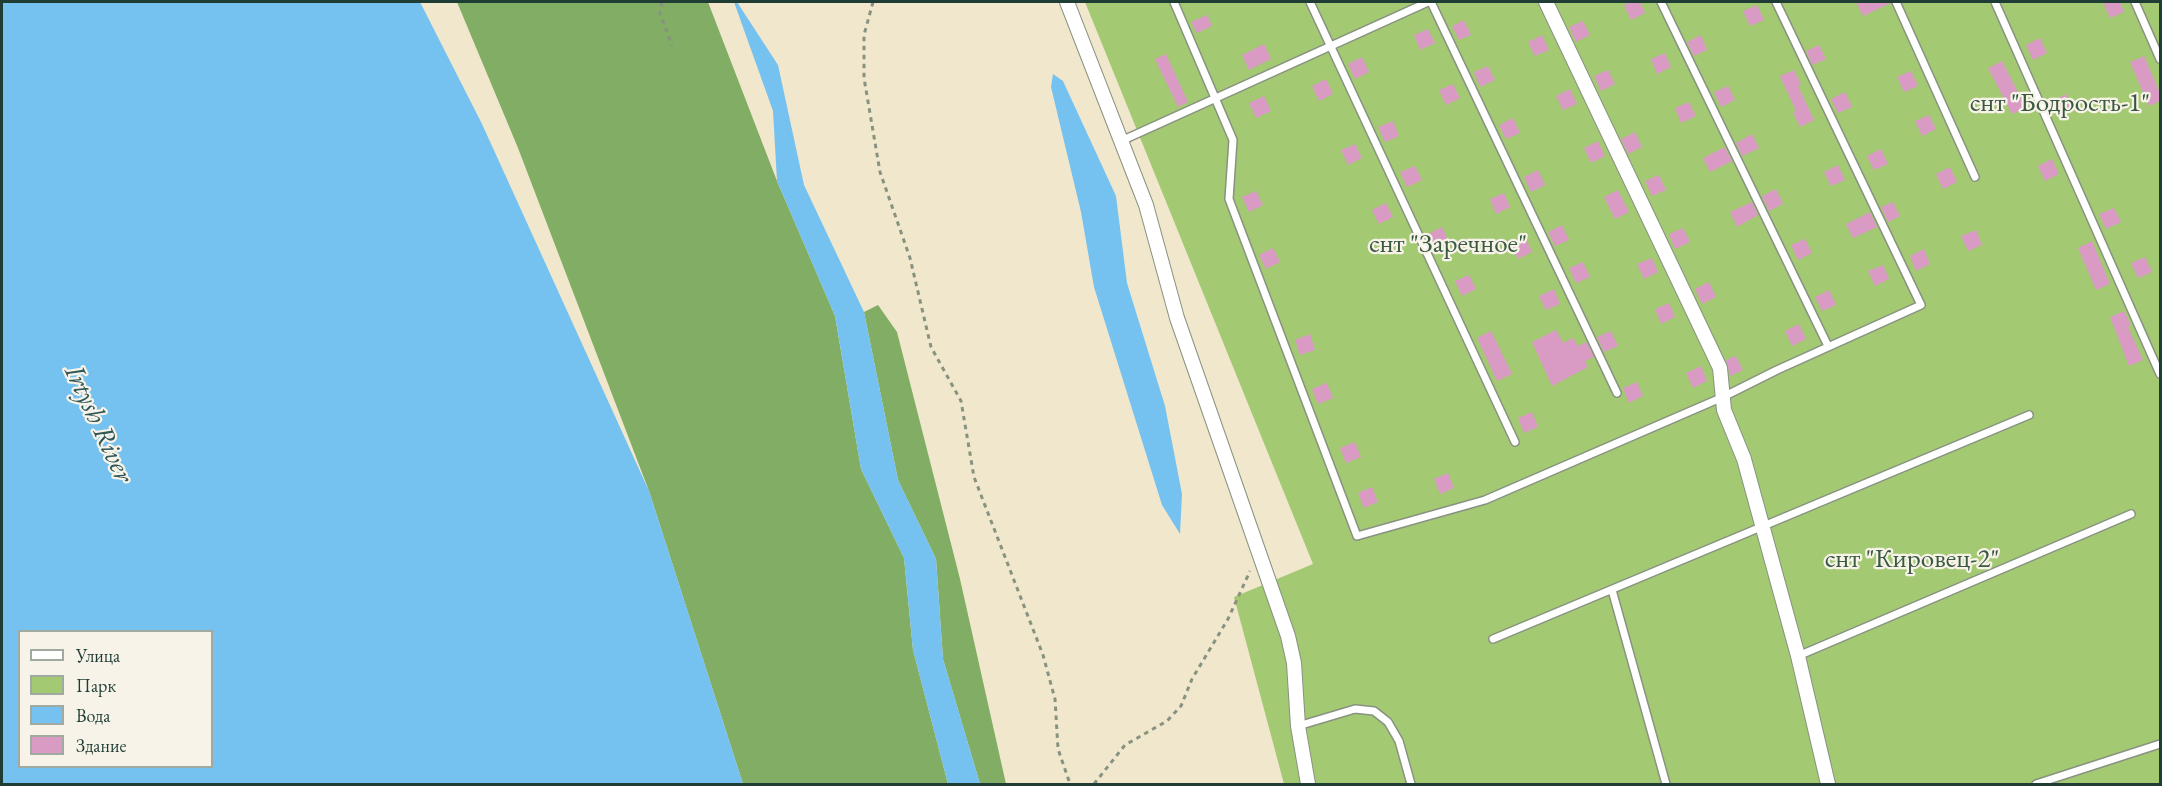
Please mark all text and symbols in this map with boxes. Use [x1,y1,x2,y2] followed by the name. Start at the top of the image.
[1970,88,2150,120] park label: снт "Бодрость-1"
[1369,229,1527,261] park label: снт "Заречное"
[56,360,140,488] water label: Irtysh River
[1825,544,1999,576] park label: снт "Кировец-2"
[18,630,213,768] legend
[76,644,120,667] text: Улица
[76,674,116,697] text: Парк
[76,704,110,727] text: Вода
[76,734,126,757] text: Здание

